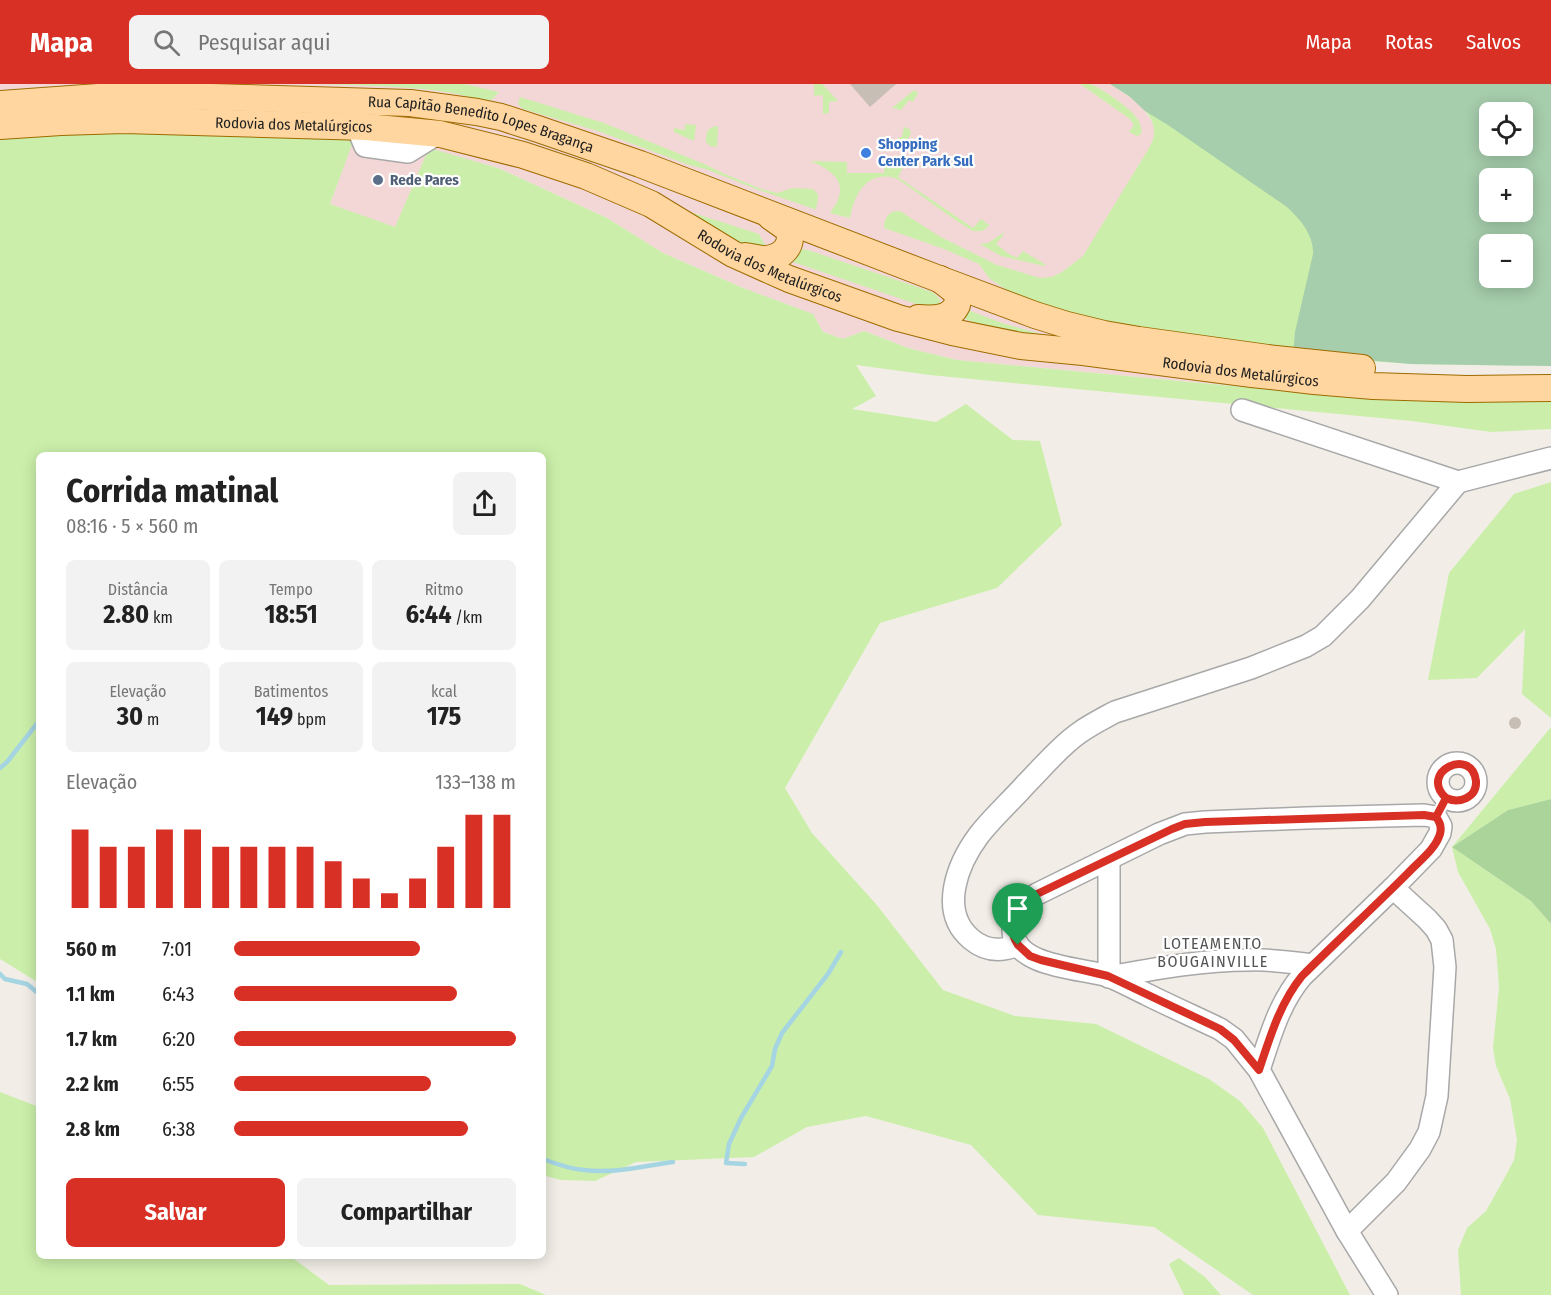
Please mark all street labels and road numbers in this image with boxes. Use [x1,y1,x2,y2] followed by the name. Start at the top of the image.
[368,93,596,156] street label: Rua Capitão Benedito Lopes Bragança
[215,114,373,137] street label: Rodovia dos Metalúrgicos
[694,225,845,306] street label: Rodovia dos Metalúrgicos
[1162,353,1320,390] street label: Rodovia dos Metalúrgicos

